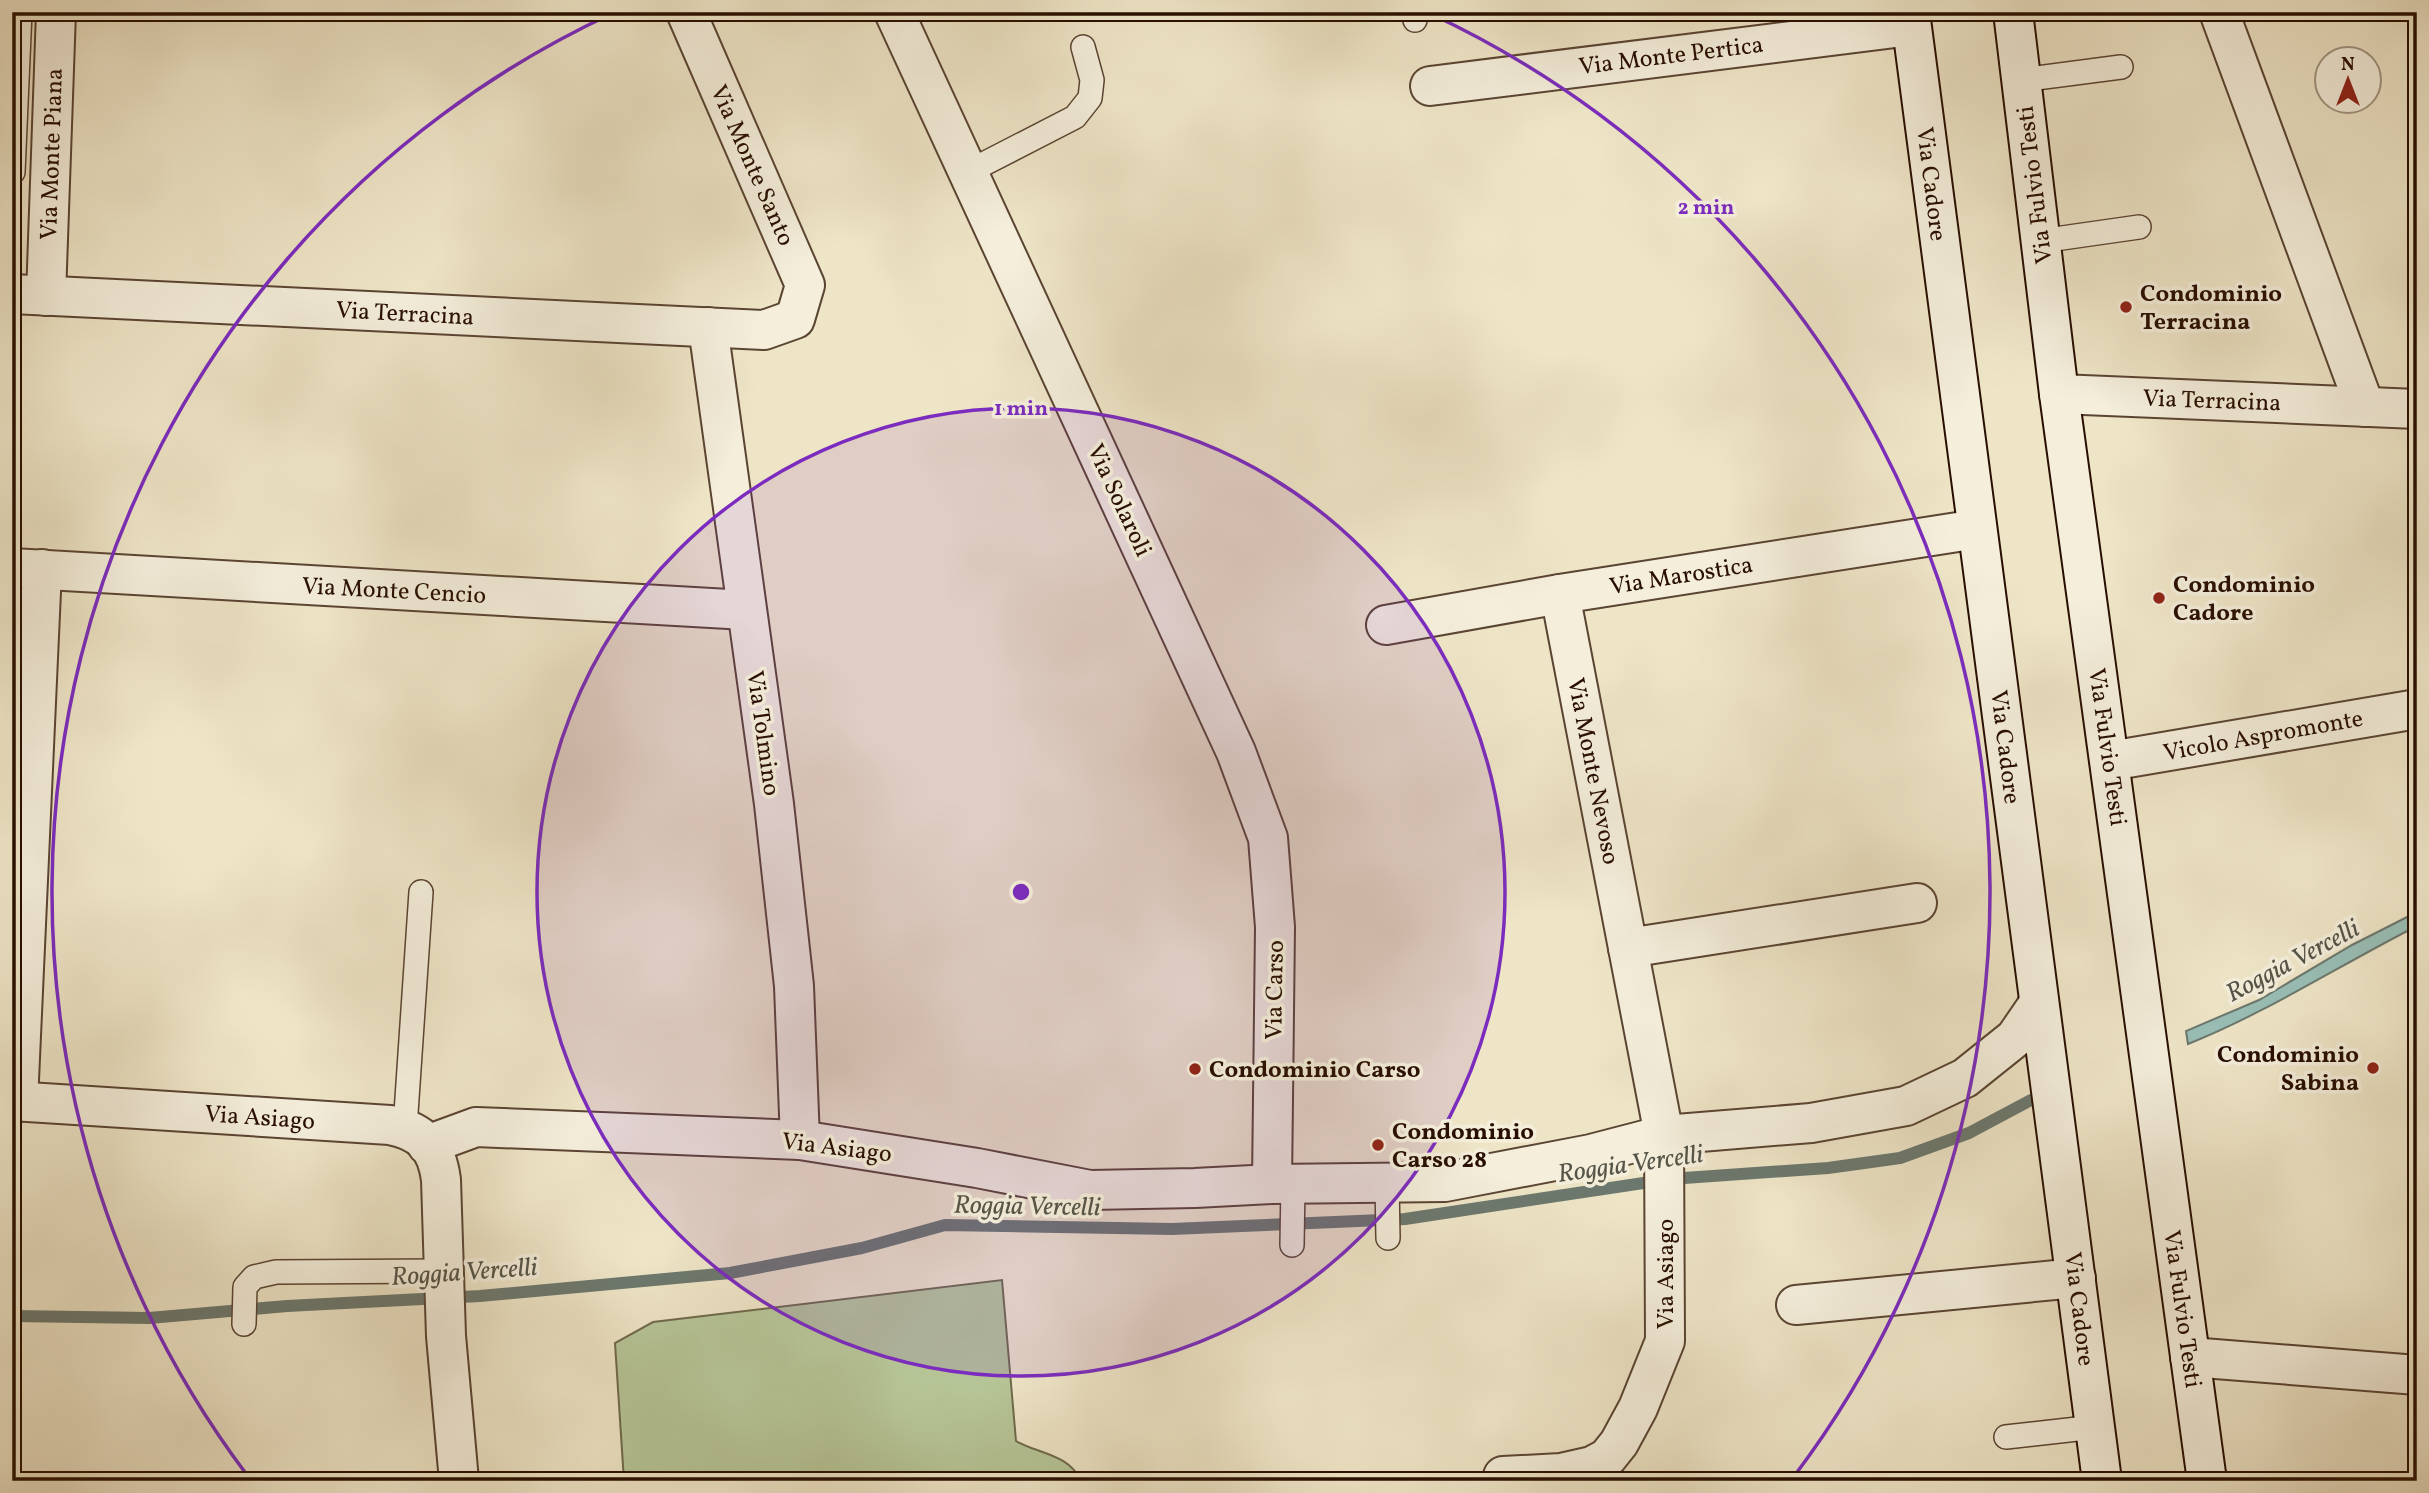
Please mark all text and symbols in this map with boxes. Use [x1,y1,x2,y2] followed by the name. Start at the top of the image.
[1577,29,1766,85] street label: Via Monte Pertica
[2314,46,2384,116] north arrow
[2341,52,2355,78] text: N
[33,68,73,241] street label: Via Monte Piana
[700,80,802,252] street label: Via Monte Santo
[2009,104,2063,266] street label: Via Fulvio Testi
[1906,125,1954,243] street label: Via Cadore
[1678,194,1734,223] text: 2 min
[2140,278,2282,340] place label: Condominio Terracina
[335,294,475,336] street label: Via Terracina
[2118,299,2134,315] marker: Condominio Terracina
[2142,383,2282,421] street label: Via Terracina
[994,395,1048,424] text: 1 min
[1077,439,1159,563] street label: Via Solaroli
[1607,549,1756,605] street label: Via Marostica
[2173,569,2315,631] place label: Condominio Cadore
[301,570,487,614] street label: Via Monte Cencio
[2151,590,2167,606] marker: Condominio Cadore
[2078,666,2134,828] street label: Via Fulvio Testi
[736,668,788,798] street label: Via Tolmino
[1557,675,1627,868] street label: Via Monte Nevoso
[1980,688,2028,806] street label: Via Cadore
[2161,703,2366,771] street label: Vicolo Aspromonte
[1009,880,1033,904] centre of rings
[2220,911,2367,1012] water label: Roggia Vercelli
[1258,940,1294,1040] street label: Via Carso
[2217,1039,2359,1101] place label: Condominio Sabina
[1209,1054,1421,1088] place label: Condominio Carso
[2365,1060,2381,1076] marker: Condominio Sabina
[1187,1061,1203,1077] marker: Condominio Carso
[203,1098,316,1140] street label: Via Asiago
[1392,1116,1534,1178] place label: Condominio Carso 28
[780,1125,894,1173] street label: Via Asiago
[1370,1137,1386,1153] marker: Condominio Carso 28
[1555,1137,1706,1193] water label: Roggia Vercelli
[953,1188,1101,1226] water label: Roggia Vercelli
[1650,1219,1684,1329] street label: Via Asiago
[2153,1228,2209,1390] street label: Via Fulvio Testi
[390,1250,539,1296] water label: Roggia Vercelli
[2054,1250,2102,1368] street label: Via Cadore

